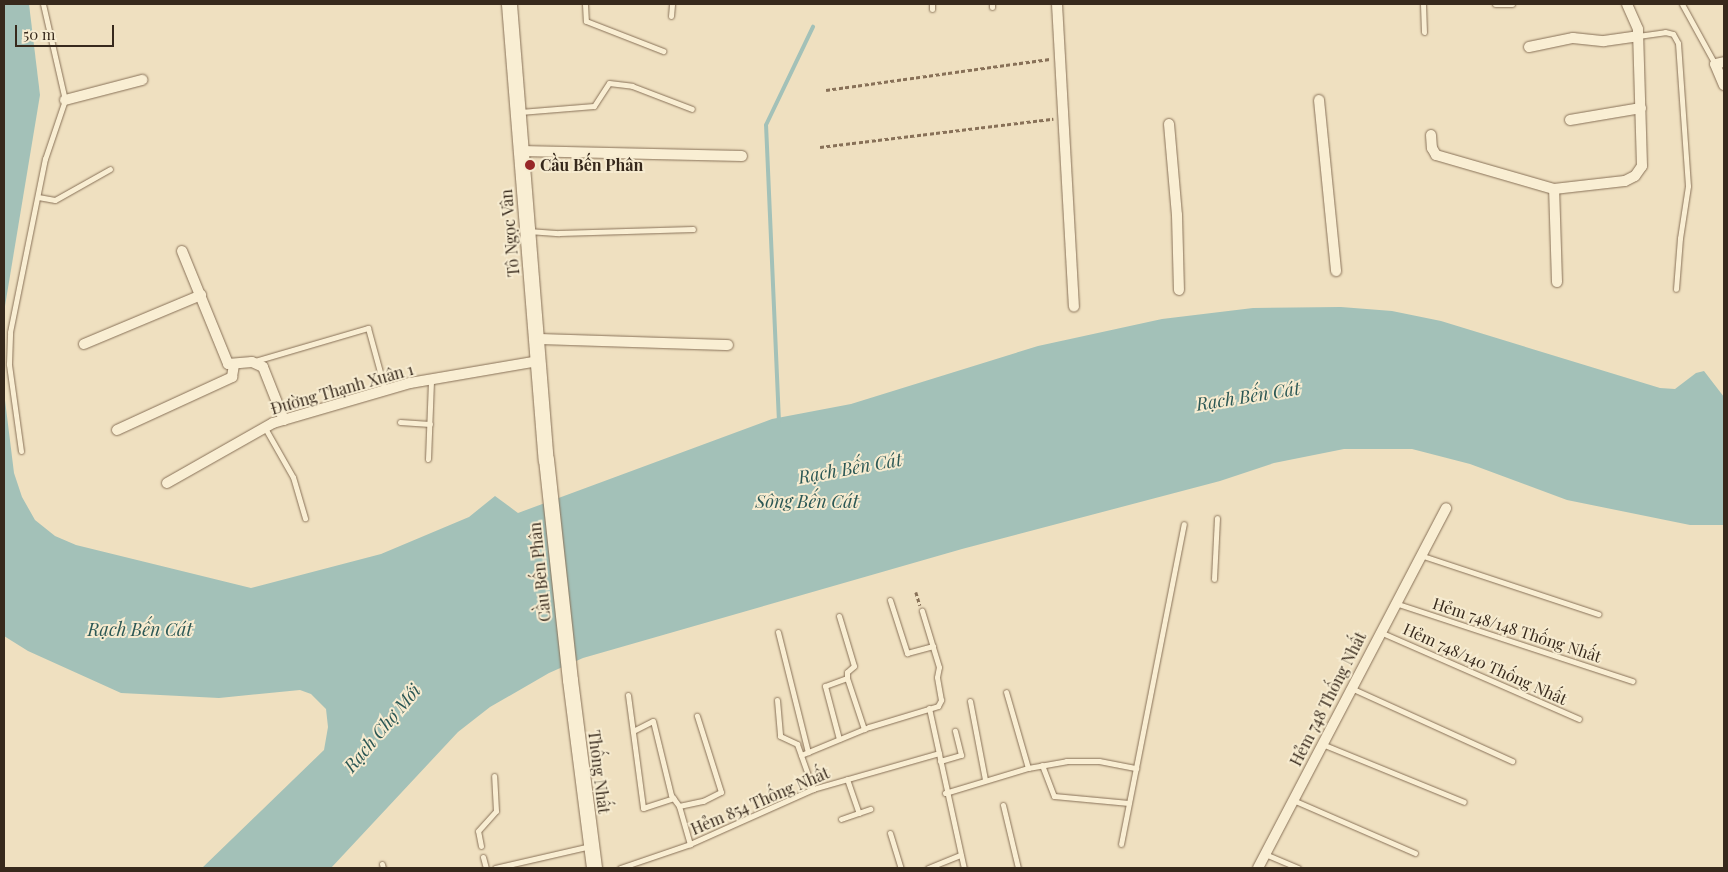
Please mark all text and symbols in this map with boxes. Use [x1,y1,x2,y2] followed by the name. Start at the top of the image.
[18,15,116,47] scale bar
[23,24,55,44] text: 50 m
[540,155,643,175] place label: Cầu Bến Phân
[524,159,536,171] marker: Cầu Bến Phân
[497,188,523,278] street label: Tô Ngọc Vân
[268,359,416,419] street label: Đường Thạnh Xuân 1
[1194,377,1302,415] water label: Rạch Bến Cát
[796,448,904,488] water label: Rạch Bến Cát
[755,490,859,512] water label: Sông Bến Cát
[525,521,555,623] street label: Cầu Bến Phân
[1430,594,1604,666] street label: Hẻm 748/148 Thống Nhất
[88,618,192,640] water label: Rạch Bến Cát
[1400,619,1570,709] street label: Hẻm 748/140 Thống Nhất
[1286,629,1370,769] street label: Hẻm 748 Thống Nhất
[339,680,425,776] water label: Rạch Chợ Mới
[584,729,614,815] street label: Thống Nhất
[688,763,832,839] street label: Hẻm 854 Thống Nhất

